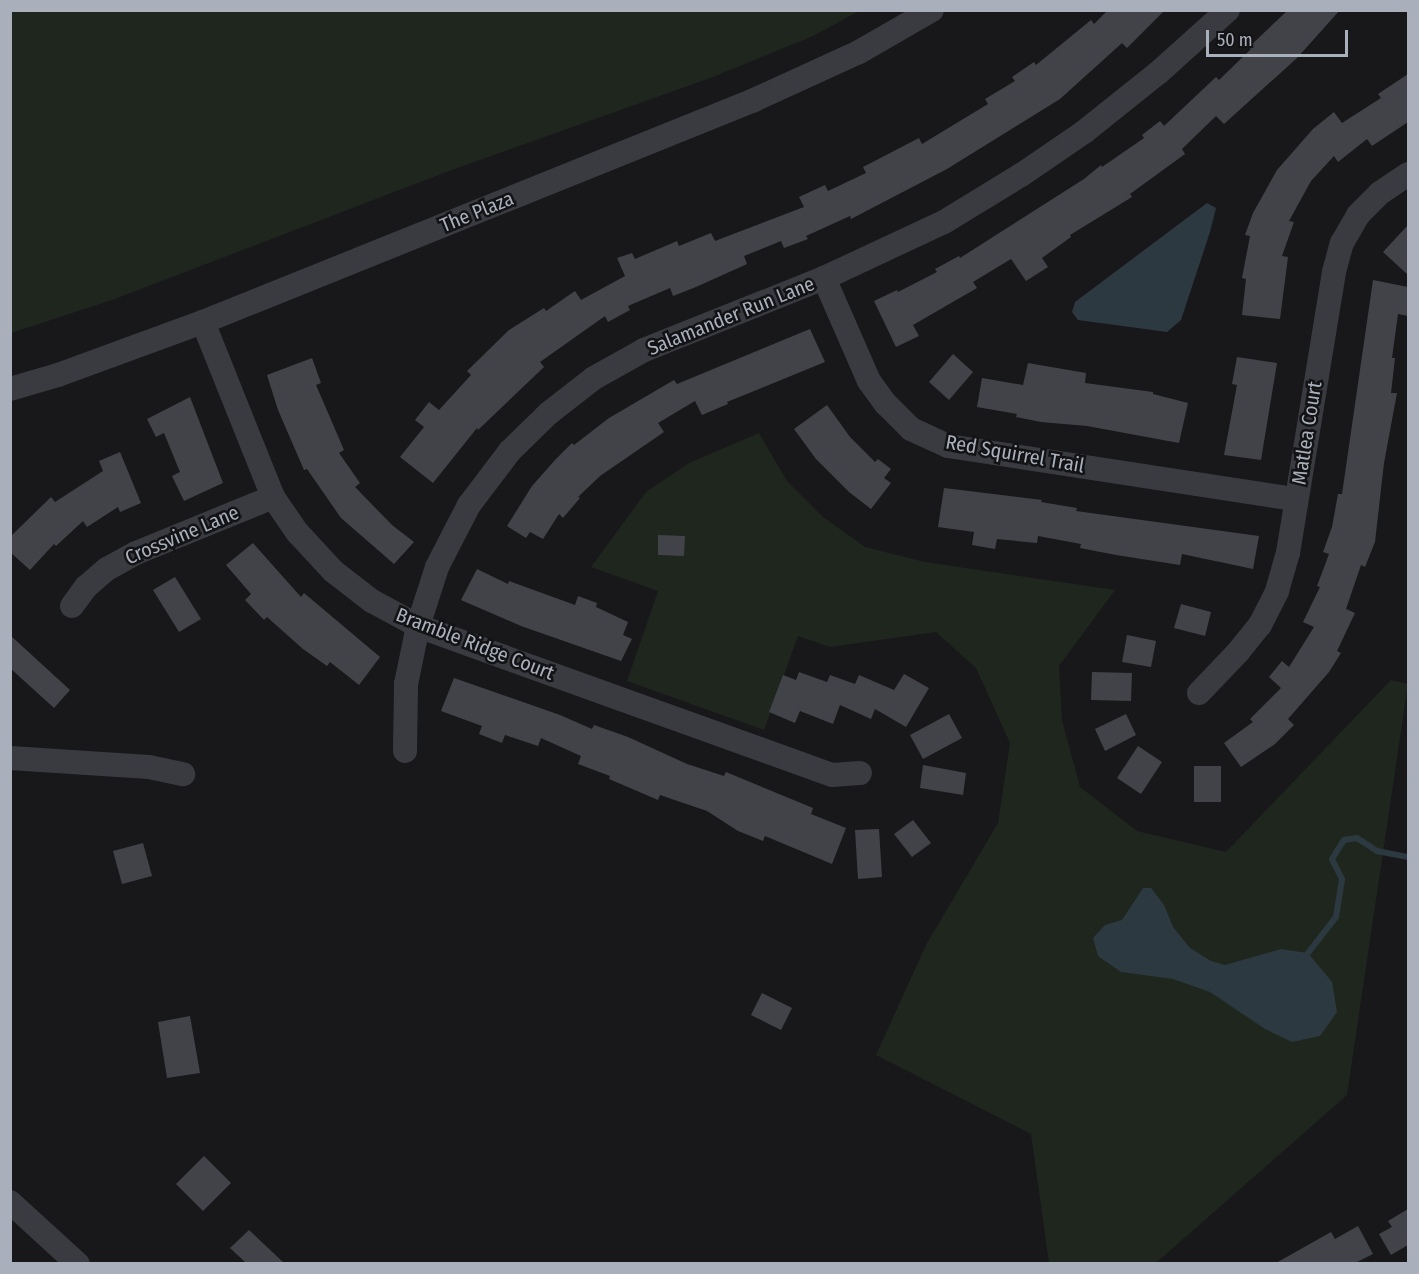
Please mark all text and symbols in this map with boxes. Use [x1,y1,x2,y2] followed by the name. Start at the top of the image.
[1209,18,1352,56] scale bar
[1217,29,1253,51] text: 50 m
[437,186,517,238] street label: The Plaza
[644,272,818,360] street label: Salamander Run Lane
[1287,380,1327,486] street label: Matlea Court
[944,430,1086,478] street label: Red Squirrel Trail
[121,500,243,570] street label: Crossvine Lane
[393,603,557,685] street label: Bramble Ridge Court

